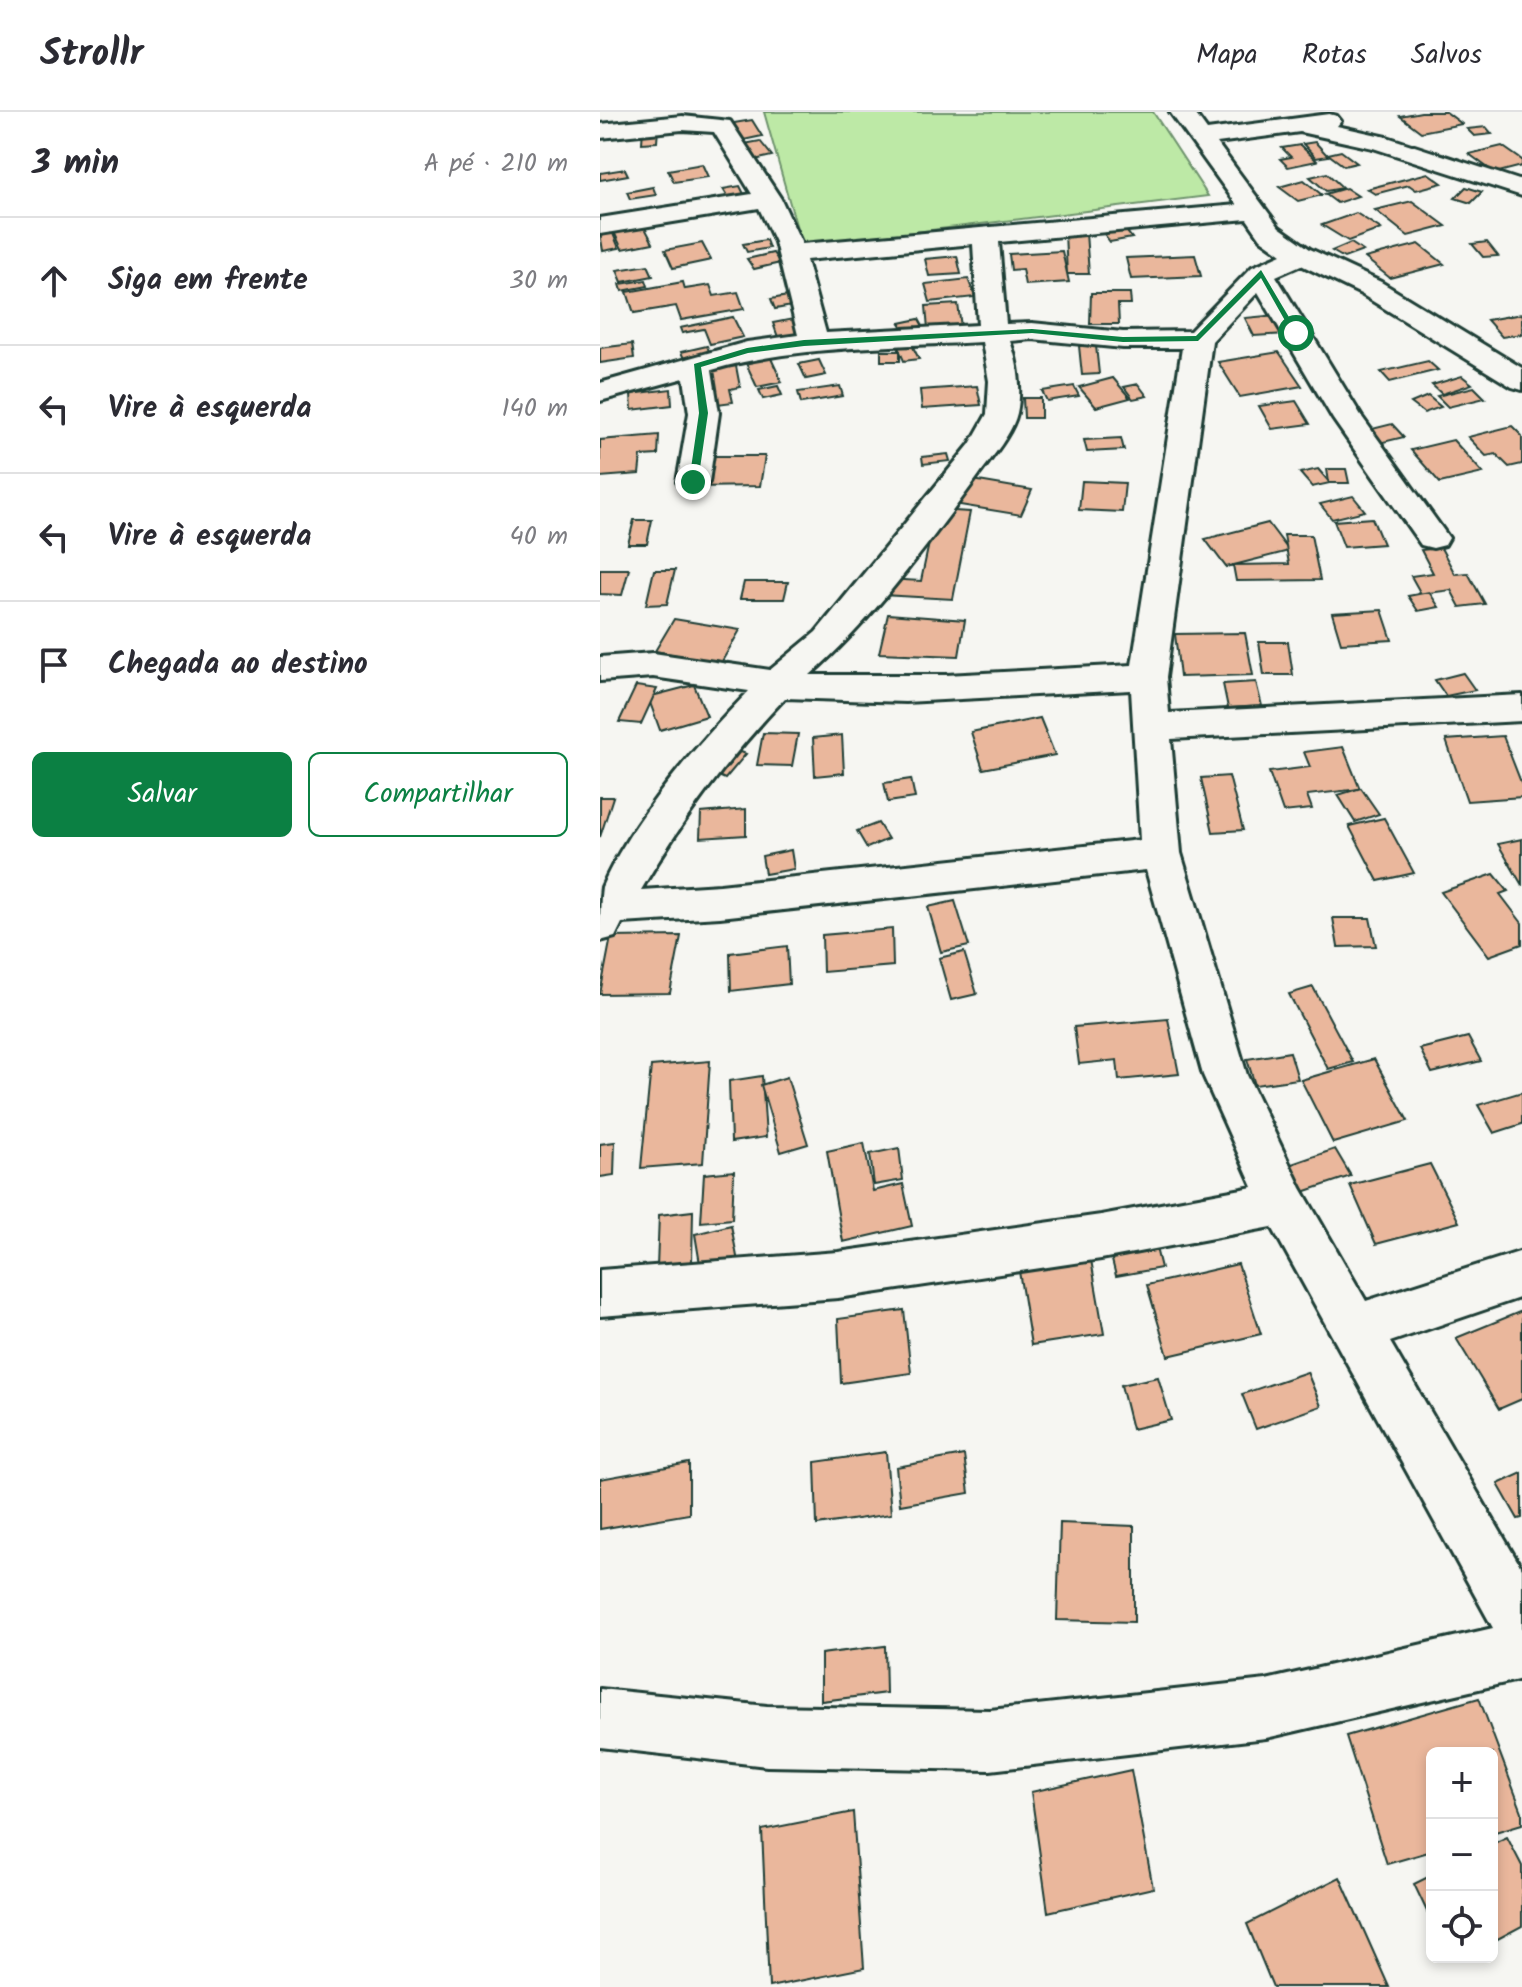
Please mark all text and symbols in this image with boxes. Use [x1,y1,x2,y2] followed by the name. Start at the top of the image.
[40,25,143,85] text: Strollr
[1196,33,1258,78] text: Mapa
[1302,33,1367,78] text: Rotas
[1411,33,1482,78] text: Salvos
[32,137,119,191] text: 3 min
[424,143,568,185] text: A pé · 210 m
[108,257,308,305] text: Siga em frente
[32,259,76,303] icon: ahead
[509,260,568,302] text: 30 m
[1278,315,1314,351] route start
[108,385,312,433] text: Vire à esquerda
[32,387,76,431] icon: left
[501,388,568,430] text: 140 m
[675,464,711,500] route end
[108,513,312,561] text: Vire à esquerda
[32,515,76,559] icon: left
[510,516,568,558] text: 40 m
[108,641,368,689] text: Chegada ao destino
[32,643,76,687] icon: arrive
[32,752,292,837] button: Salvar
[308,752,568,837] button: Compartilhar
[1426,1747,1498,1963] map controls
[1426,1747,1498,1819] button: +
[1426,1819,1498,1891] button: −
[1426,1891,1498,1963] button: locate

